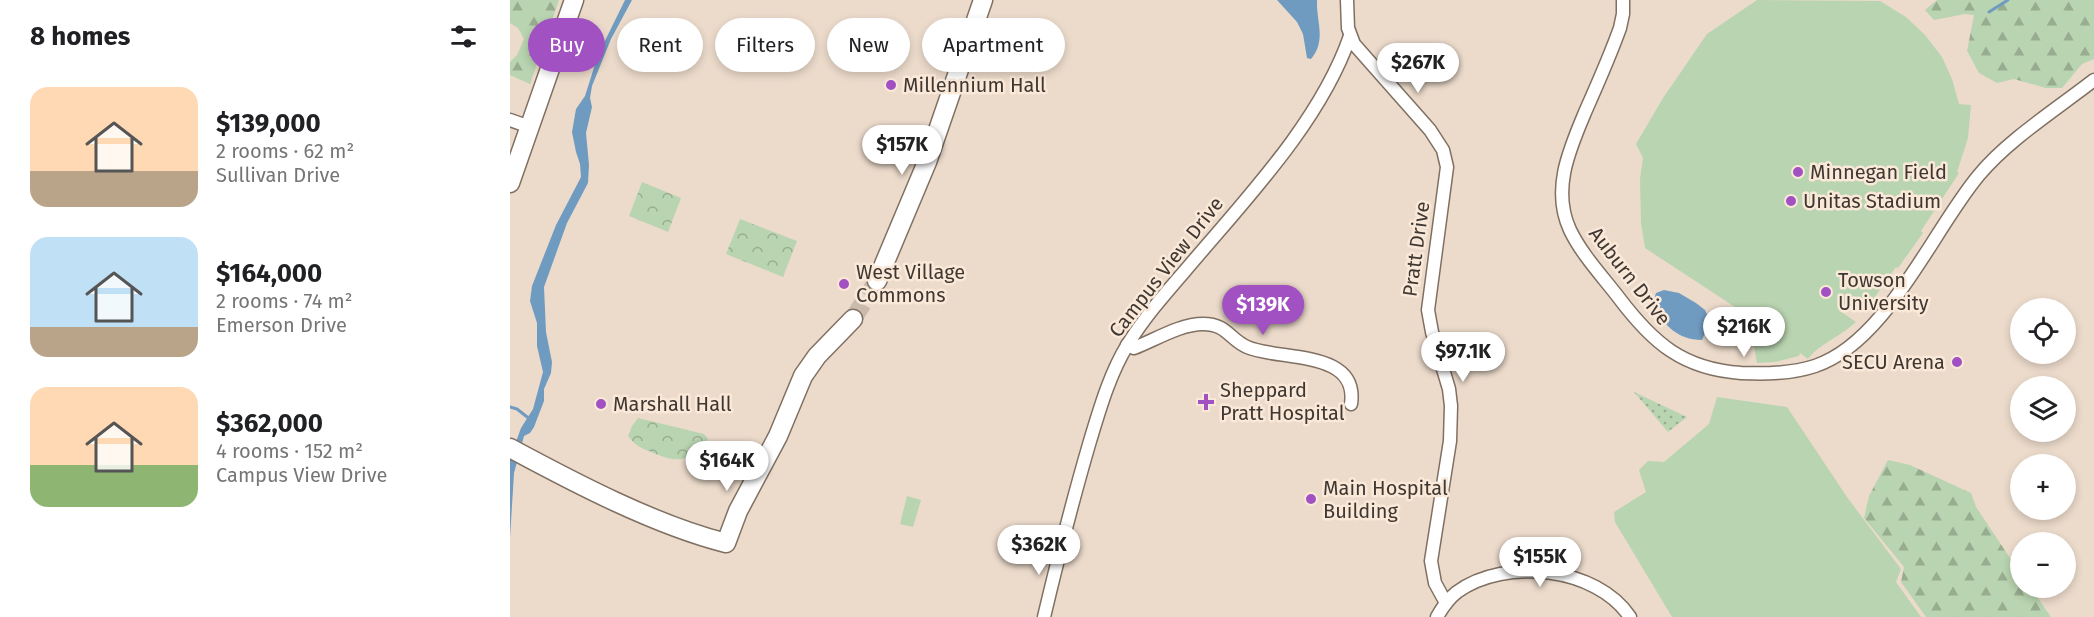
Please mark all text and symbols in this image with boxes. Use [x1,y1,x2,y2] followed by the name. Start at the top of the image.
[528,18,605,72] chip: Buy
[617,18,703,72] chip: Rent
[715,18,815,72] chip: Filters
[827,18,910,72] chip: New
[922,18,1065,72] chip: Apartment
[447,20,480,53] icon: filters
[30,21,130,52] text: 8 homes
[1376,43,1460,94] pin: $267K
[1391,50,1445,74] text: $267K
[903,73,1046,97] place label: Millennium Hall
[884,78,898,92] marker: Millennium Hall
[216,108,321,139] text: $139,000
[78,111,150,183] icon: home
[860,125,944,176] pin: $157K
[876,132,928,156] text: $157K
[216,139,354,163] text: 2 rooms · 62 m²
[1810,160,1947,184] place label: Minnegan Field
[216,163,340,187] text: Sullivan Drive
[1791,165,1805,179] marker: Minnegan Field
[1803,189,1941,213] place label: Unitas Stadium
[1104,192,1228,342] street label: Campus View Drive
[1784,194,1798,208] marker: Unitas Stadium
[1397,200,1435,298] street label: Pratt Drive
[1584,222,1676,330] street label: Auburn Drive
[216,258,322,289] text: $164,000
[856,260,965,307] place label: West Village Commons
[78,261,150,333] icon: home
[1838,268,1929,315] place label: Towson University
[837,277,851,291] marker: West Village Commons
[1221,285,1305,336] pin: $139K
[1819,285,1833,299] marker: Towson University
[216,289,353,313] text: 2 rooms · 74 m²
[1236,292,1290,316] text: $139K
[2010,298,2076,598] map controls
[2010,298,2076,364] button: locate
[1702,307,1786,358] pin: $216K
[216,313,347,337] text: Emerson Drive
[1717,314,1771,338] text: $216K
[1414,332,1512,383] pin: $97.1K
[1435,339,1491,363] text: $97.1K
[1842,350,1945,374] place label: SECU Arena
[1950,355,1964,369] marker: SECU Arena
[2010,376,2076,442] button: layers
[1220,378,1345,425] place label: Sheppard Pratt Hospital
[613,392,732,416] place label: Marshall Hall
[1197,393,1215,411] marker: Sheppard Pratt Hospital
[594,397,608,411] marker: Marshall Hall
[216,408,323,439] text: $362,000
[78,411,150,483] icon: home
[216,439,363,463] text: 4 rooms · 152 m²
[685,441,769,492] pin: $164K
[700,448,754,472] text: $164K
[2010,454,2076,520] button: +
[216,463,387,487] text: Campus View Drive
[1323,476,1448,523] place label: Main Hospital Building
[1304,492,1318,506] marker: Main Hospital Building
[997,525,1081,576] pin: $362K
[1011,532,1067,556] text: $362K
[2010,532,2076,598] button: −
[1498,537,1582,588] pin: $155K
[1513,544,1567,568] text: $155K

